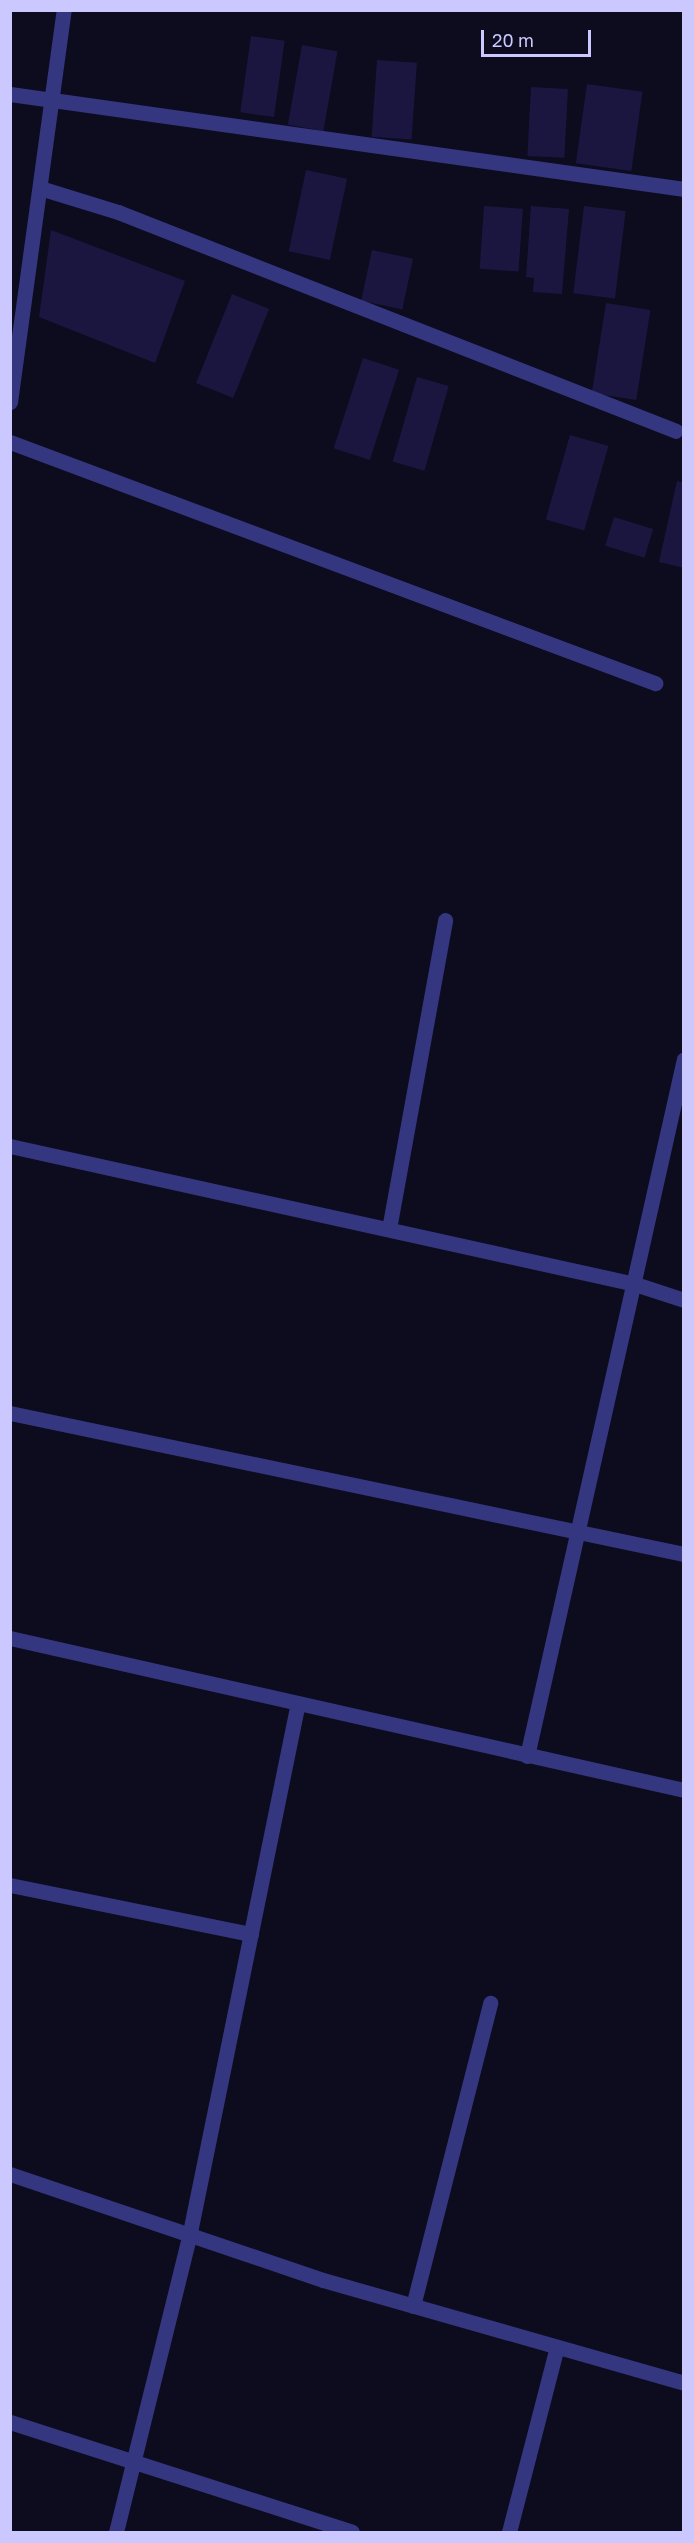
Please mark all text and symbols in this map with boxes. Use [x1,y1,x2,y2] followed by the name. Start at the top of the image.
[484,18,594,56] scale bar
[492,29,534,51] text: 20 m

